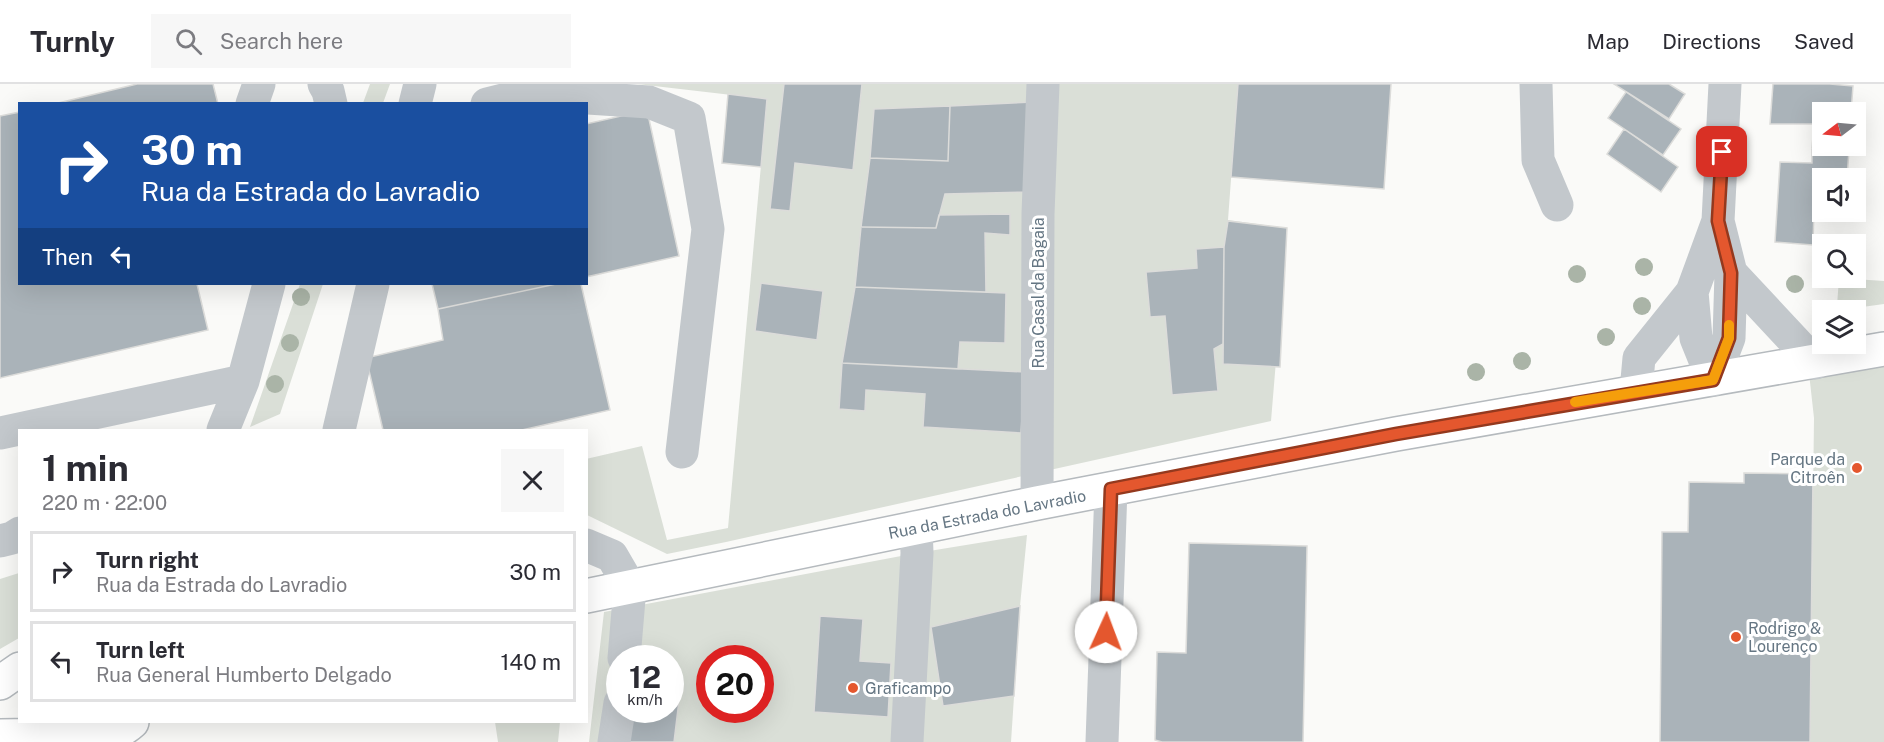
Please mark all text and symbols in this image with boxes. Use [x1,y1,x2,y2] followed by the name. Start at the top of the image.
[151,14,571,68] search box
[30,25,115,58] text: Turnly
[172,25,205,58] icon: search
[220,28,343,54] text: Search here
[1587,29,1629,54] text: Map
[1662,29,1761,54] text: Directions
[1794,29,1854,54] text: Saved
[1812,102,1866,156] north arrow
[1812,102,1866,354] map controls
[141,125,243,174] text: 30 m
[42,126,120,204] icon: right
[1696,126,1747,177] pin
[1705,135,1738,168] icon: arrive
[1812,168,1866,222] button: sound
[141,175,480,207] text: Rua da Estrada do Lavradio
[1029,217,1048,369] street label: Rua Casal da Bagaia
[1812,234,1866,288] button: search
[105,240,138,273] icon: left
[42,244,93,270] text: Then
[1812,300,1866,354] button: layers
[42,447,129,489] text: 1 min
[501,449,564,512] button: close
[1770,450,1845,487] place label: Parque da Citroên
[1850,461,1864,475] marker: Parque da Citroên
[887,486,1088,543] street label: Rua da Estrada do Lavradio
[42,491,167,515] text: 220 m · 22:00
[96,547,199,573] text: Turn right
[45,555,78,588] icon: right
[509,559,561,585] text: 30 m
[96,573,347,597] text: Rua da Estrada do Lavradio
[1074,600,1138,664] position arrow
[1748,619,1821,656] place label: Rodrigo & Lourenço
[1729,630,1743,644] marker: Rodrigo & Lourenço
[96,637,185,663] text: Turn left
[45,645,78,678] icon: left
[696,645,774,723] speed limit sign: 20
[500,649,561,675] text: 140 m
[629,659,661,695] text: 12
[96,663,392,687] text: Rua General Humberto Delgado
[865,679,951,698] place label: Graficampo
[846,681,860,695] marker: Graficampo
[627,691,663,708] text: km/h

